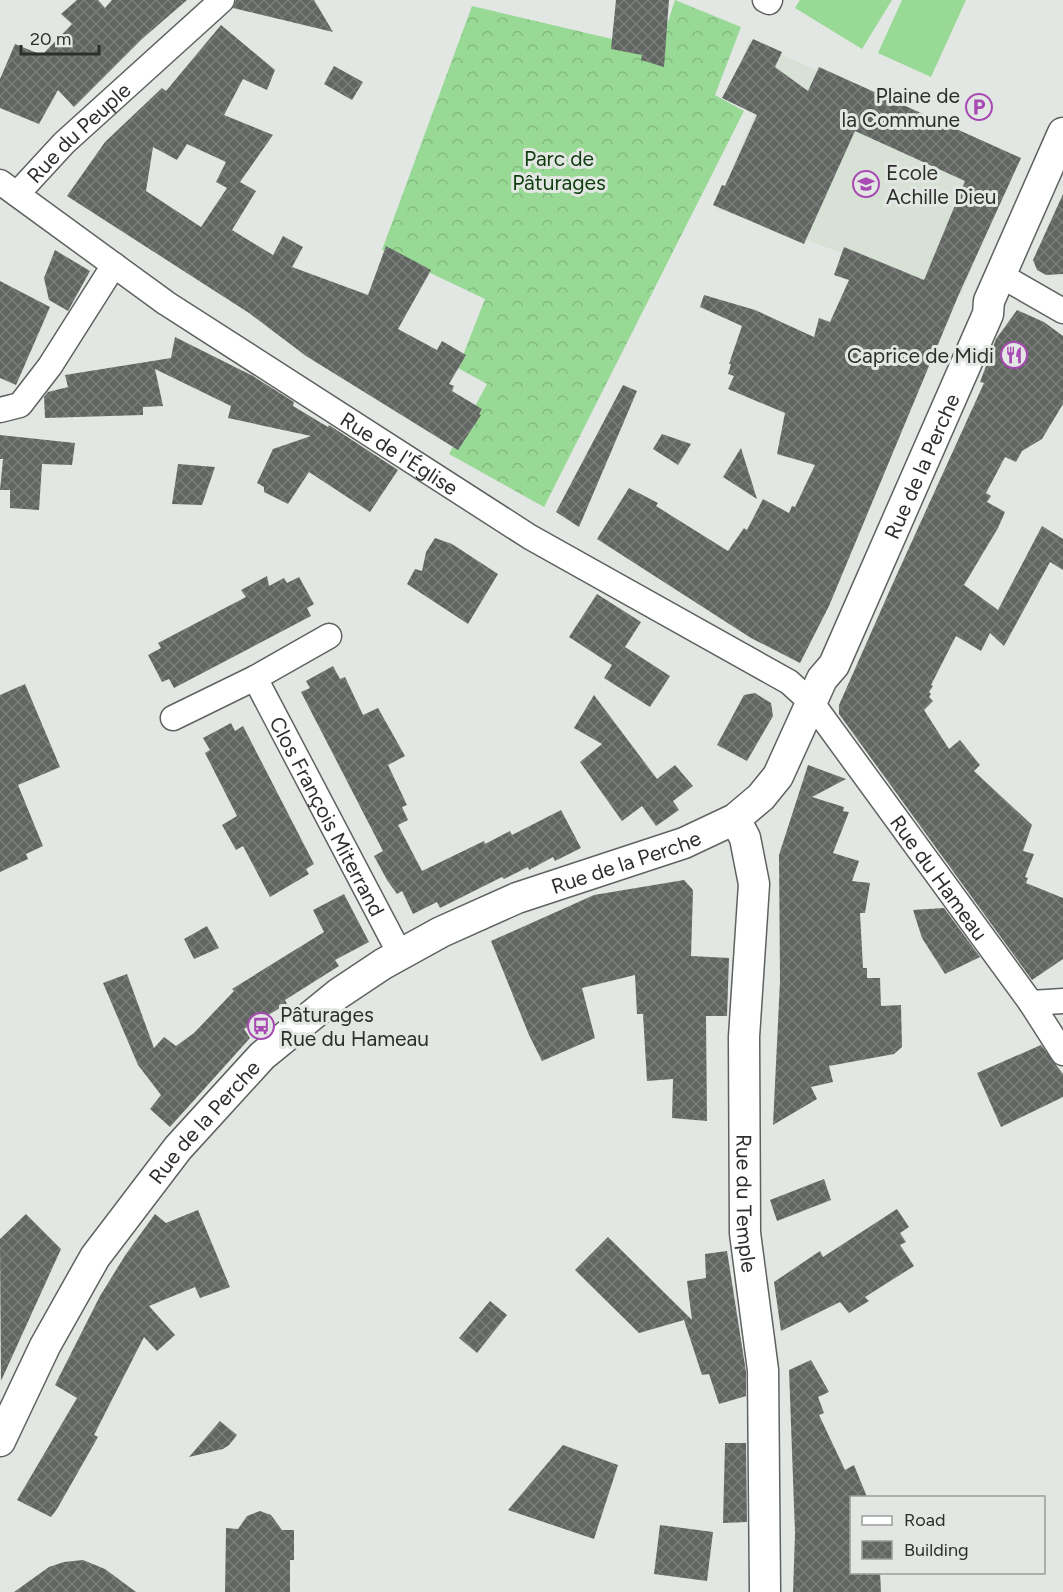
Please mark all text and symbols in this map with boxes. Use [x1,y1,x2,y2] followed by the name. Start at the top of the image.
[21,18,99,56] scale bar
[30,28,71,50] text: 20 m
[21,77,135,188] street label: Rue du Peuple
[842,83,960,132] place label: Plaine de la Commune
[964,92,994,122] parking icon: Plaine de la Commune
[512,146,606,195] park label: Parc de Pâturages
[886,160,996,209] place label: Ecole Achille Dieu
[851,169,881,199] school or university icon: Ecole Achille Dieu
[999,340,1029,370] restaurant icon: Caprice de Midi
[847,343,994,368] place label: Caprice de Midi
[879,389,964,542] street label: Rue de la Perche
[336,406,463,500] street label: Rue de l'Église
[265,712,390,920] street label: Clos François Miterrand
[885,810,993,945] street label: Rue du Hameau
[548,825,705,898] street label: Rue de la Perche
[280,1002,429,1051] place label: Pâturages Rue du Hameau
[246,1011,276,1041] bus stop icon: Pâturages Rue du Hameau
[143,1055,265,1188] street label: Rue de la Perche
[732,1134,763,1274] street label: Rue du Temple
[850,1496,1045,1574] legend
[904,1509,945,1531] text: Road
[904,1539,969,1561] text: Building

